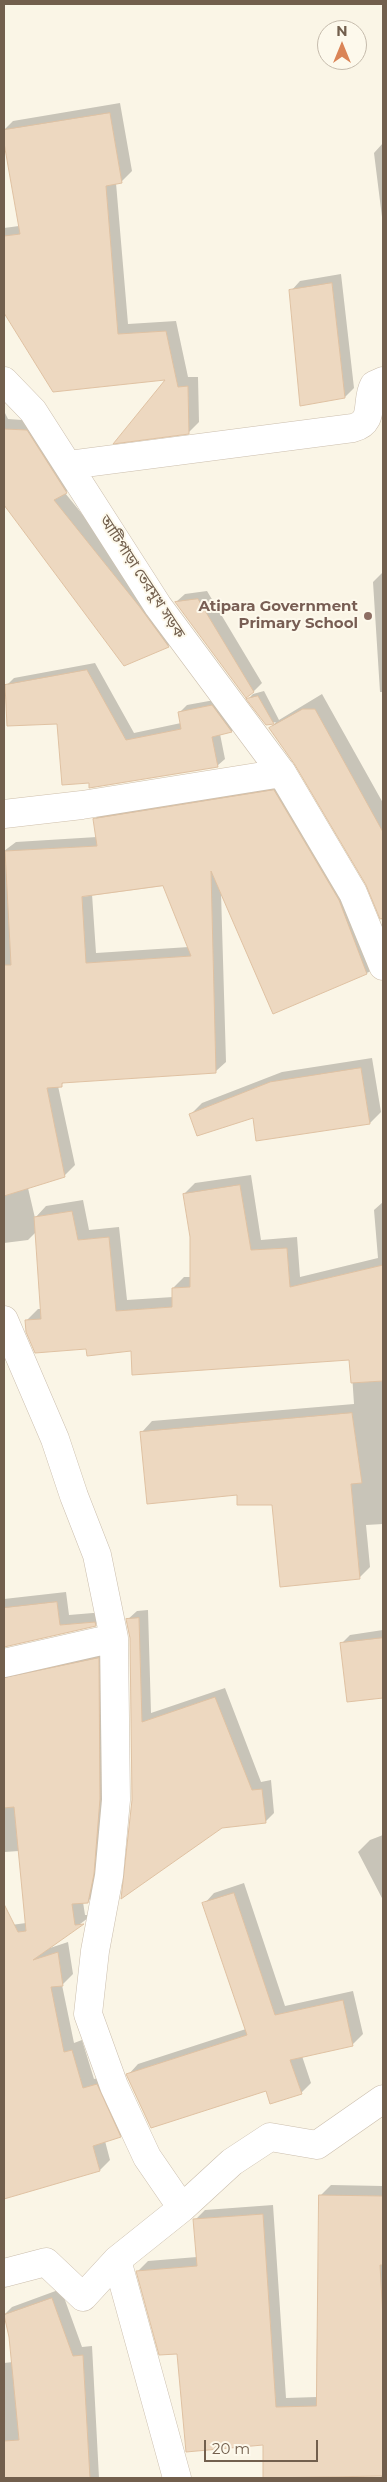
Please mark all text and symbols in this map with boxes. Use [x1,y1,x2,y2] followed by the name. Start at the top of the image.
[317,20,367,70] north arrow
[336,22,348,40] text: N
[96,512,188,642] street label: আটিপাড়া তেরমুখ সড়ক
[198,598,358,633] place label: Atipara Government Primary School
[362,610,374,622] marker: Atipara Government Primary School
[207,2430,321,2462] scale bar
[212,2439,250,2458] text: 20 m

